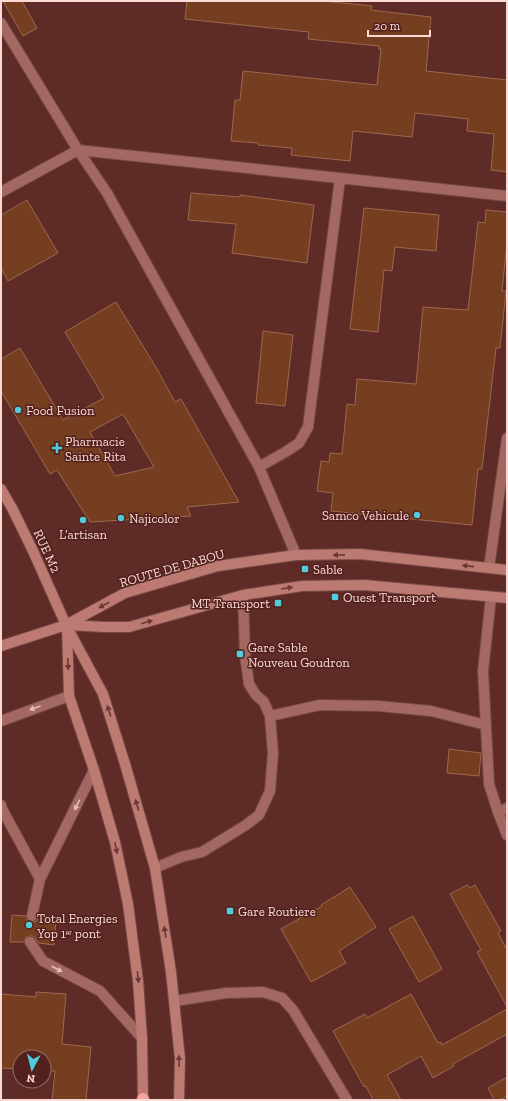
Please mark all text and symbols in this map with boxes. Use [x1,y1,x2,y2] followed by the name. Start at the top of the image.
[368,12,430,38] scale bar
[374,19,401,33] text: 20 m
[26,403,95,418] place label: Food Fusion
[13,405,23,415] marker: Food Fusion
[65,434,127,464] place label: Pharmacie Sainte Rita
[52,443,62,453] marker: Pharmacie Sainte Rita
[322,508,409,523] place label: Samco Vehicule
[412,510,422,520] marker: Samco Vehicule
[129,511,180,527] place label: Najicolor
[116,513,126,523] marker: Najicolor
[78,515,88,525] marker: L’artisan
[30,527,64,575] street label: RUE M2
[59,527,108,542] place label: L’artisan
[118,546,226,590] street label: ROUTE DE DABOU
[332,552,345,558] one-way arrow
[313,562,343,577] place label: Sable
[462,563,474,569] one-way arrow
[300,564,310,574] marker: Sable
[280,585,293,591] one-way arrow
[343,590,436,605] place label: Ouest Transport
[330,592,340,602] marker: Ouest Transport
[191,596,270,611] place label: MT Transport
[273,598,283,608] marker: MT Transport
[99,601,110,608] one-way arrow
[141,619,153,625] one-way arrow
[248,640,350,670] place label: Gare Sable Nouveau Goudron
[235,649,245,659] marker: Gare Sable Nouveau Goudron
[65,658,71,671] one-way arrow
[106,705,112,717] one-way arrow
[29,706,41,712] one-way arrow
[134,799,140,811] one-way arrow
[74,800,80,811] one-way arrow
[114,842,120,855] one-way arrow
[238,904,316,919] place label: Gare Routiere
[225,906,235,916] marker: Gare Routiere
[36,911,118,941] place label: Total Energies Yop 1ᵉʳ pont
[24,920,34,930] marker: Total Energies Yop 1ᵉʳ pont
[162,926,168,938] one-way arrow
[51,965,63,972] one-way arrow
[135,971,141,983] one-way arrow
[12,1049,52,1089] north arrow
[176,1054,182,1067] one-way arrow
[25,1071,36,1085] text: N

